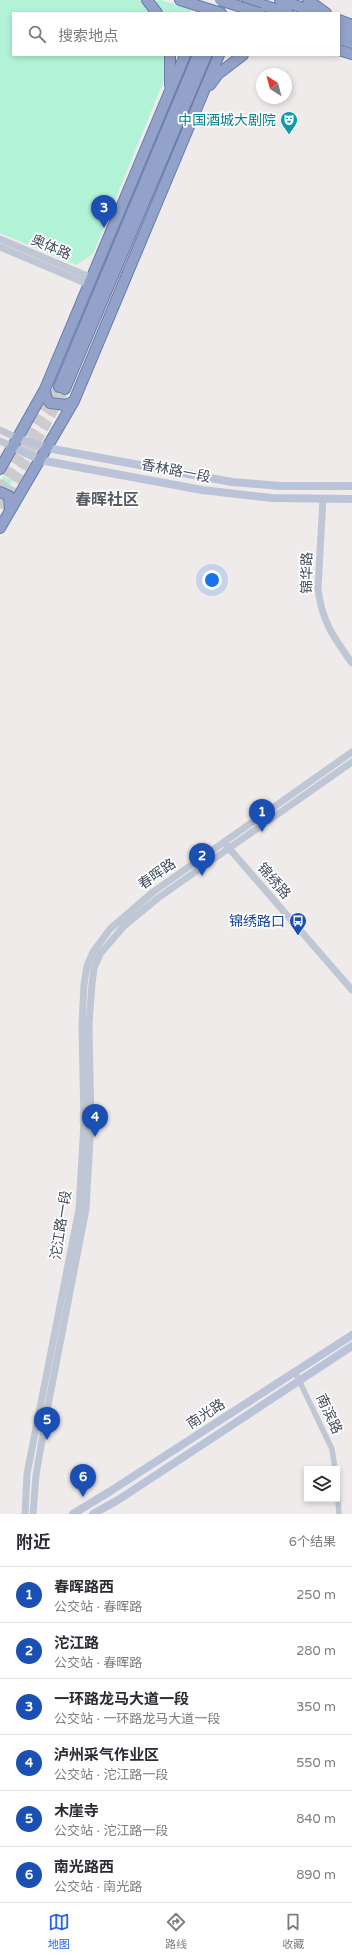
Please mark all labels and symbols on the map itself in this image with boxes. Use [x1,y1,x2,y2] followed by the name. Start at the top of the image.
[256,68,292,104] north arrow
[279,110,299,135] theatre icon: 中国酒城大剧院
[178,112,276,129] place label: 中国酒城大剧院
[91,195,117,228] pin: 3
[28,231,74,263] street label: 奥体路
[140,456,212,486] street label: 香林路一段
[75,490,139,510] district label: 春晖社区
[298,552,316,594] street label: 锦华路
[202,570,222,590] your location
[249,799,275,832] pin: 1
[189,843,215,876] pin: 2
[135,855,179,893] street label: 春晖路
[254,860,294,902] street label: 锦绣路
[288,911,308,936] bus stop icon: 锦绣路口
[229,913,285,930] place label: 锦绣路口
[82,1104,108,1137] pin: 4
[47,1189,75,1261] street label: 沱江路一段
[312,1391,346,1437] street label: 南滨路
[184,1395,228,1433] street label: 南光路
[34,1407,60,1440] pin: 5
[70,1464,96,1497] pin: 6

